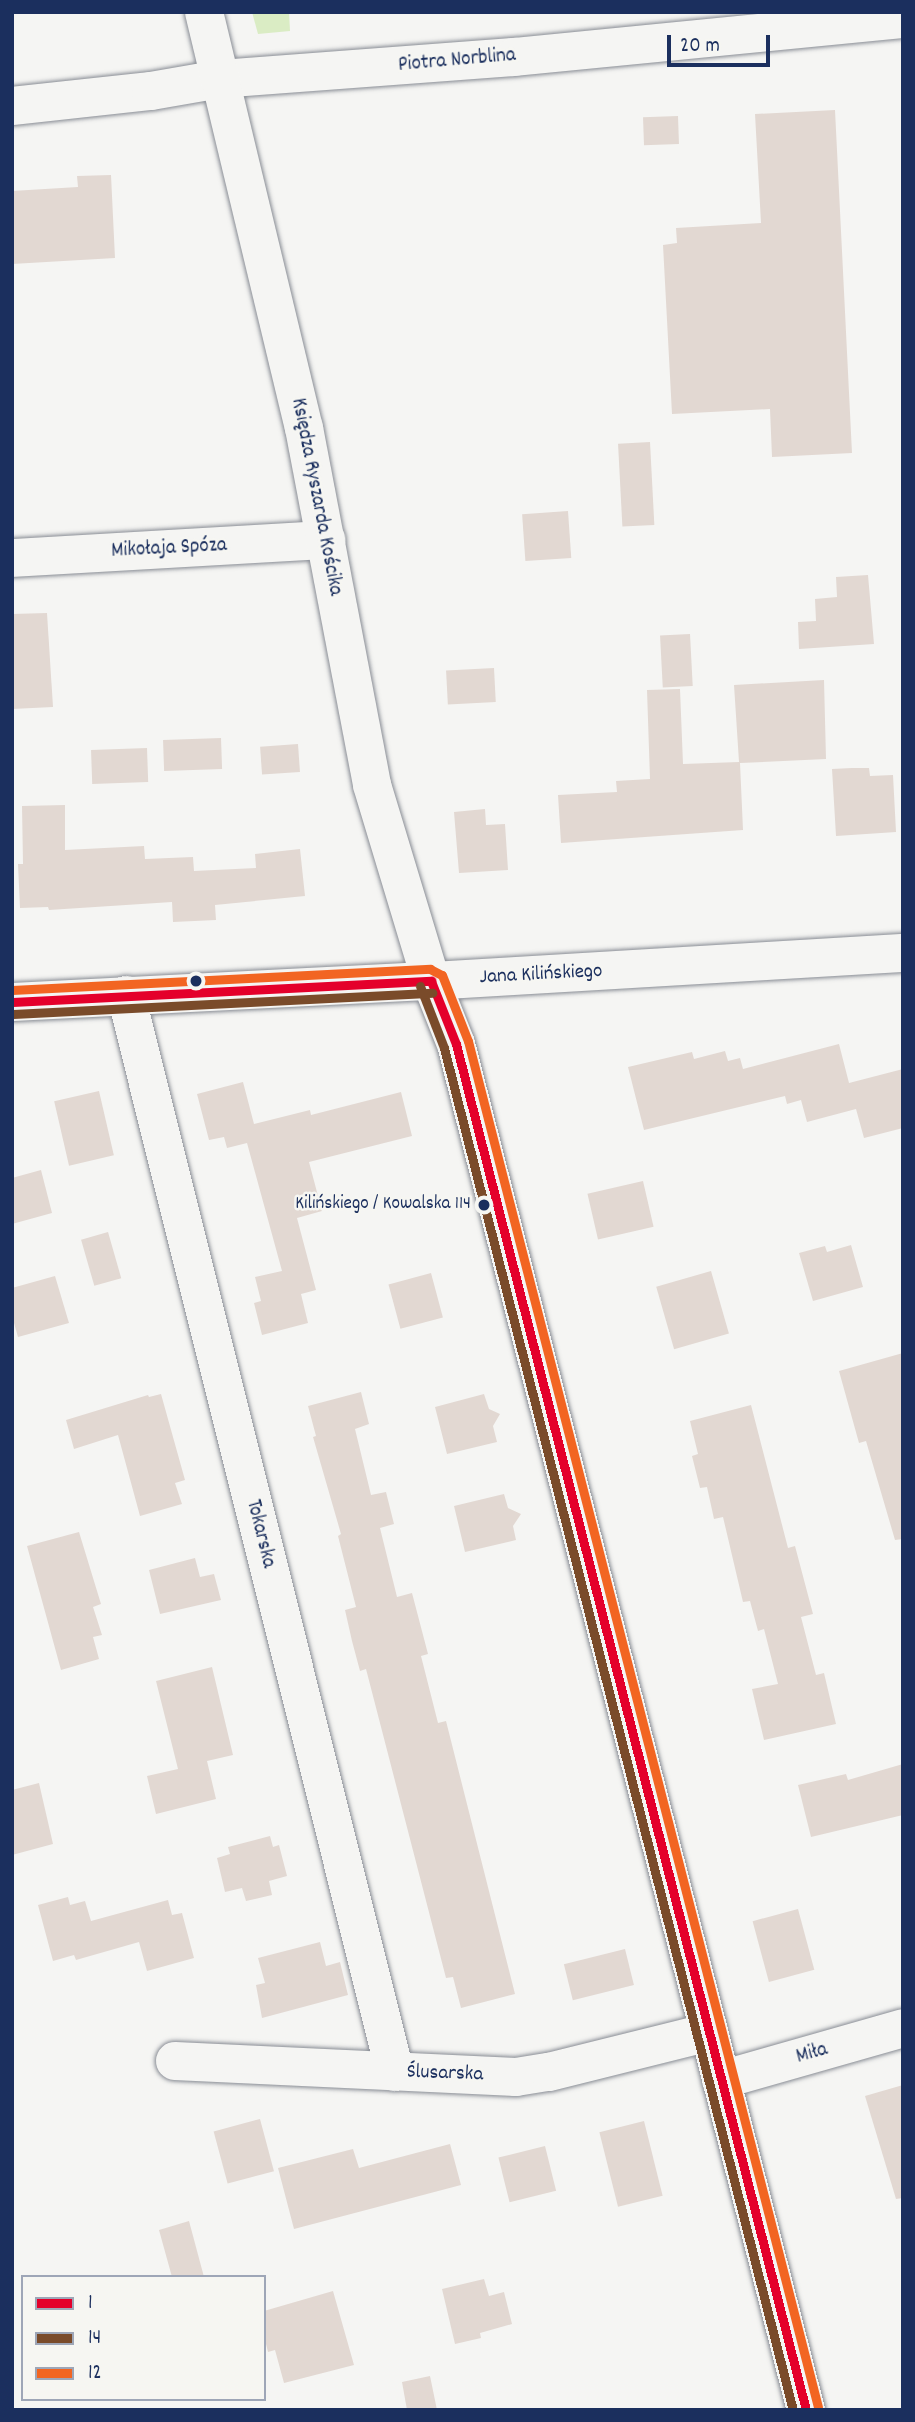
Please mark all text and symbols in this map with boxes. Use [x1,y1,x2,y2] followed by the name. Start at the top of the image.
[670,21,773,65] scale bar
[680,32,720,62] text: 20 m
[397,43,517,79] street label: Piotra Norblina
[284,396,348,598] street label: Księdza Ryszarda Kościka
[111,533,227,565] street label: Mikołaja Spóza
[479,959,603,991] street label: Jana Kilińskiego
[189,974,203,988] unlabelled marker
[295,1194,471,1216] place label: Kilińskiego / Kowalska 114
[477,1198,491,1212] marker: Kilińskiego / Kowalska 114
[239,1497,281,1571] street label: Tokarska
[793,2038,831,2070] street label: Miła
[406,2060,484,2088] street label: Ślusarska
[21,2275,266,2401] legend
[88,2289,93,2319] text: 1
[88,2324,101,2354] text: 14
[88,2359,102,2389] text: 12

